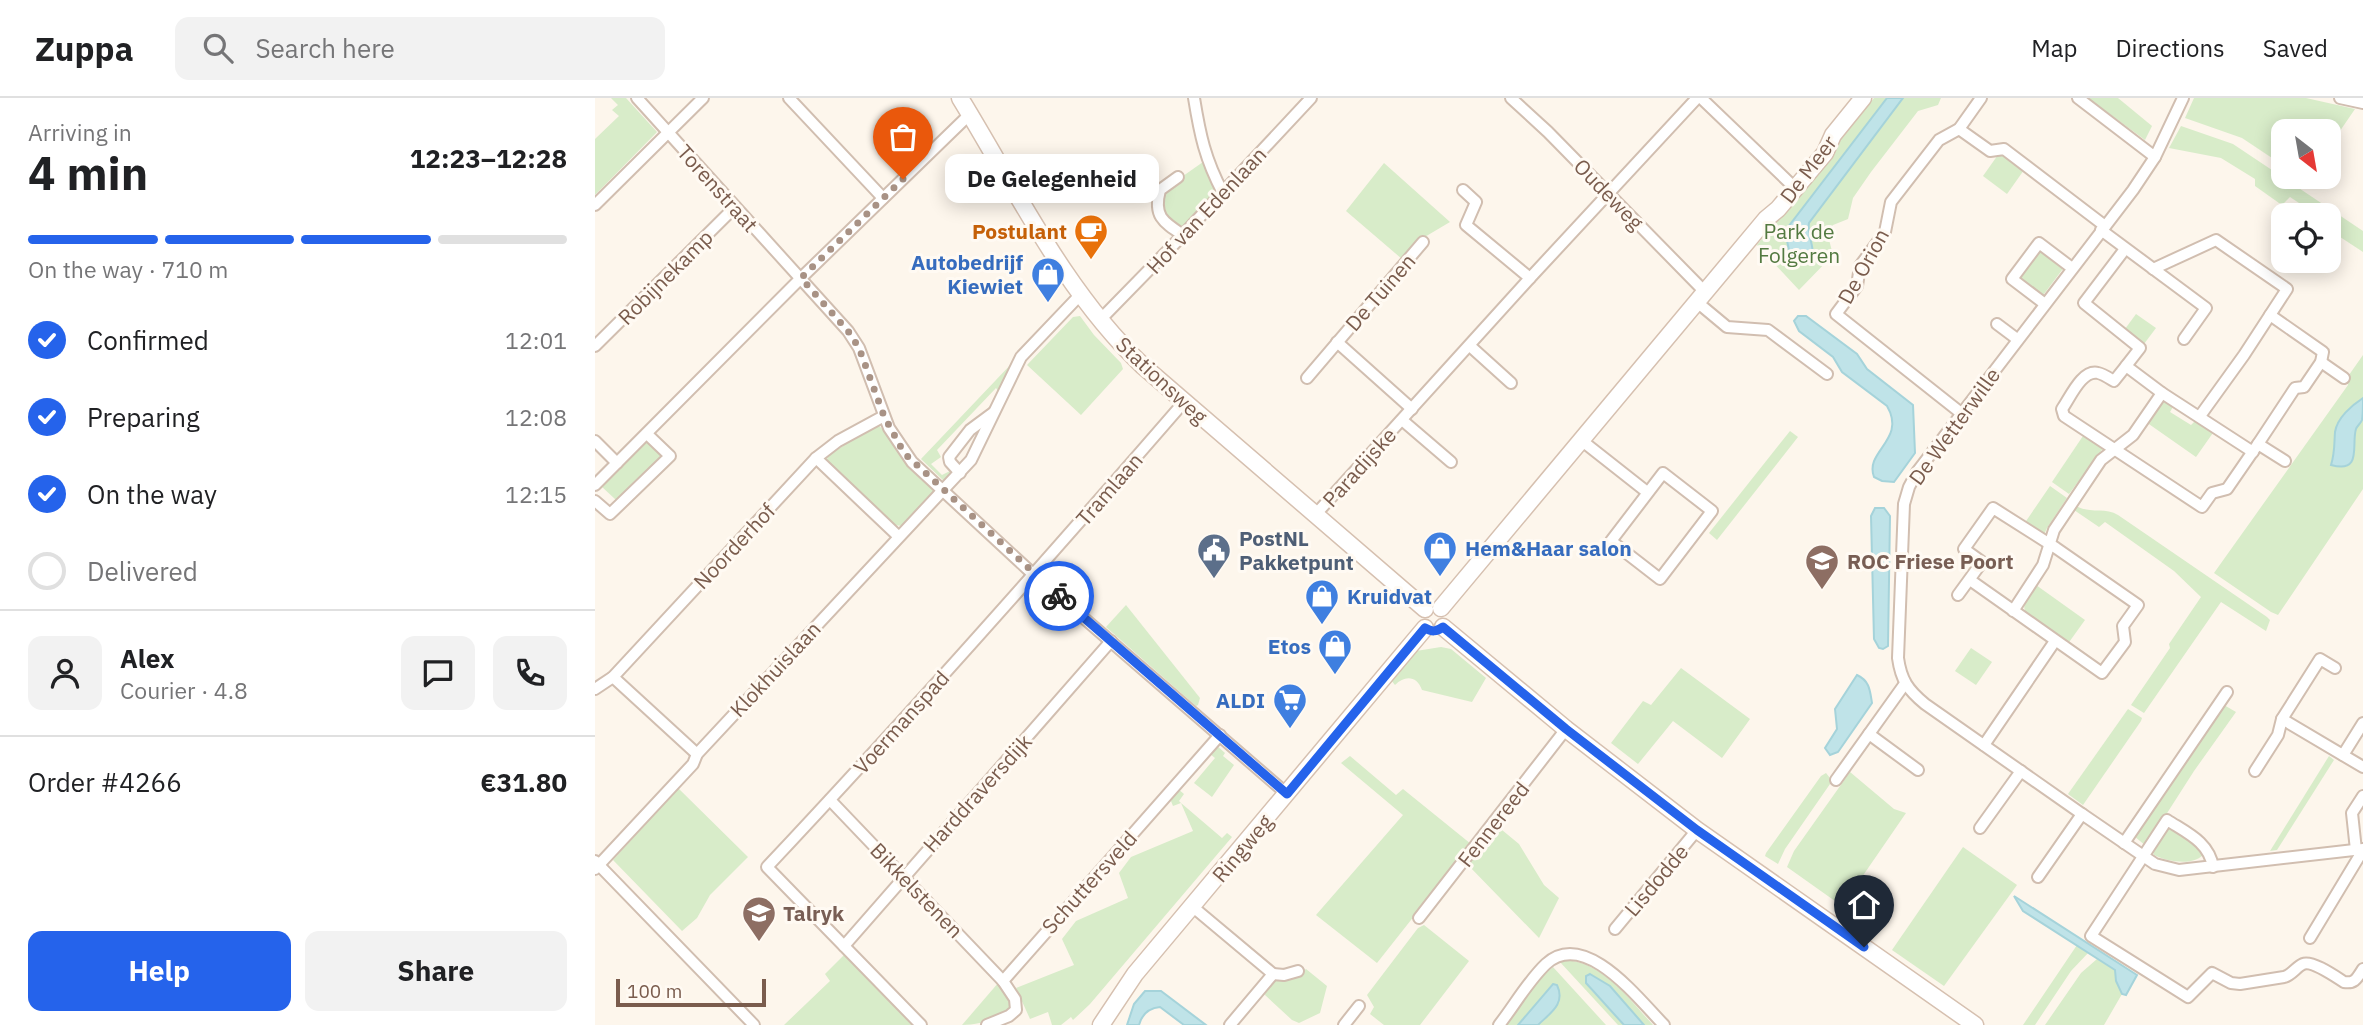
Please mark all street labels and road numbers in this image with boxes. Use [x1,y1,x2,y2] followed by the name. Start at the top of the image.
[1773,129,1843,209] street label: De Meer
[671,138,765,238] street label: Torenstraat
[1140,140,1272,280] street label: Hof van Edenlaan
[1568,152,1650,236] street label: Oudeweg
[611,223,719,331] street label: Robijnekamp
[1831,223,1895,309] street label: De Orion
[1339,247,1421,337] street label: De Tuinen
[1110,330,1214,430] street label: Stationsweg
[1902,362,2006,490] street label: De Wetterwille
[1316,421,1402,513] street label: Paradijske
[1069,446,1149,532] street label: Tramlaan
[687,497,781,595] street label: Noorderhof
[723,615,827,723] street label: Klokhuislaan
[847,664,955,780] street label: Voermanspad
[916,728,1038,858] street label: Harddraversdijk
[1451,776,1535,872] street label: Fennereed
[1205,808,1279,888] street label: Ringweg
[1035,824,1143,940] street label: Schuttersveld
[864,836,970,944] street label: Bikkelstenen
[1618,838,1694,922] street label: Lisdodde

